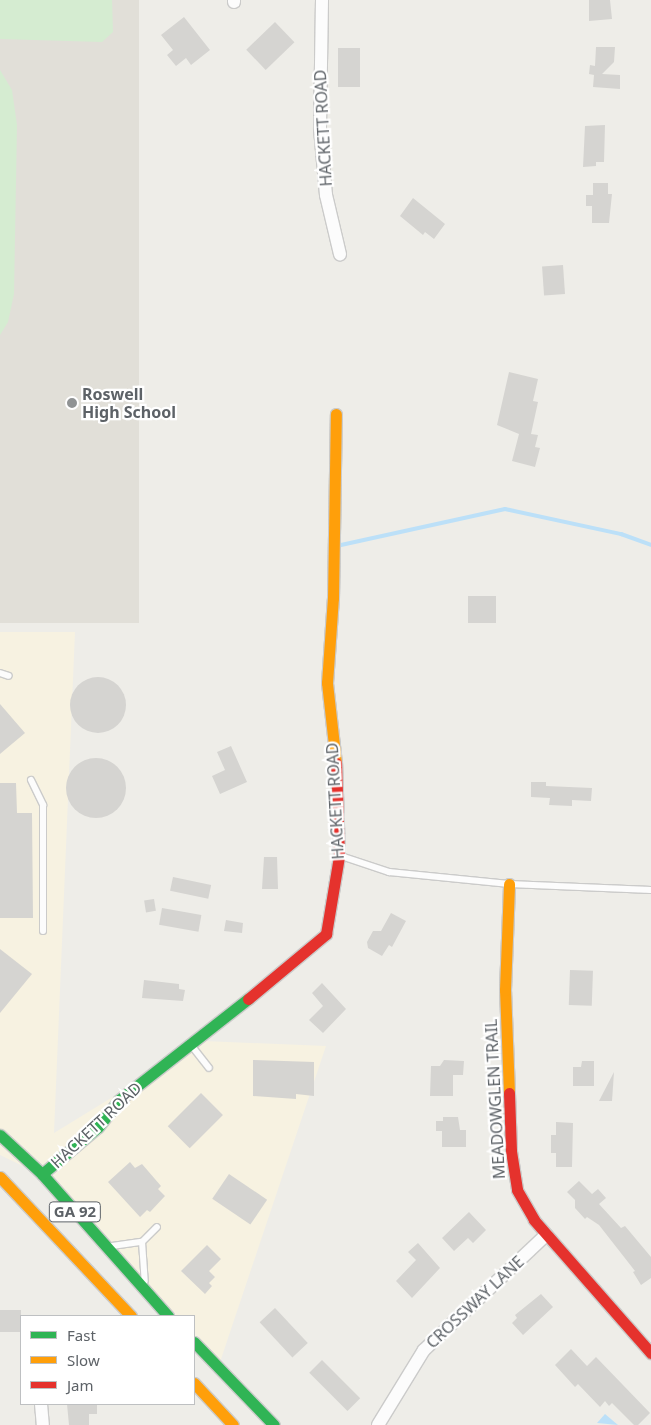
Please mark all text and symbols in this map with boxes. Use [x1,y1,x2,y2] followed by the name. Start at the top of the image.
[310,69,336,187] street label: HACKETT ROAD
[82,384,176,422] place label: Roswell High School
[66,397,78,409] marker: Roswell High School
[322,742,348,860] street label: HACKETT ROAD
[481,1018,509,1180] street label: MEADOWGLEN TRAIL
[47,1078,145,1172] street label: HACKETT ROAD
[49,1200,101,1224] road number: GA 92
[422,1252,528,1352] street label: CROSSWAY LANE
[20,1315,195,1405] legend
[67,1325,96,1345] text: Fast
[67,1350,100,1370] text: Slow
[67,1375,94,1395] text: Jam

